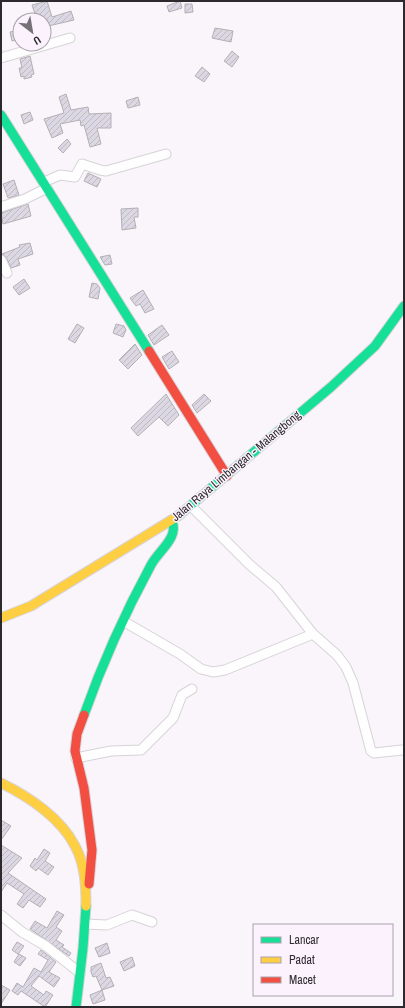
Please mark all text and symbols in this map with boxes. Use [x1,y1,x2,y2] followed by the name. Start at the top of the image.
[12,12,52,52] north arrow
[31,33,44,48] text: U
[168,407,304,525] street label: Jalan Raya Limbangan - Malangbong
[253,924,393,996] legend
[289,932,320,948] text: Lancar
[289,952,315,968] text: Padat
[289,972,316,988] text: Macet

